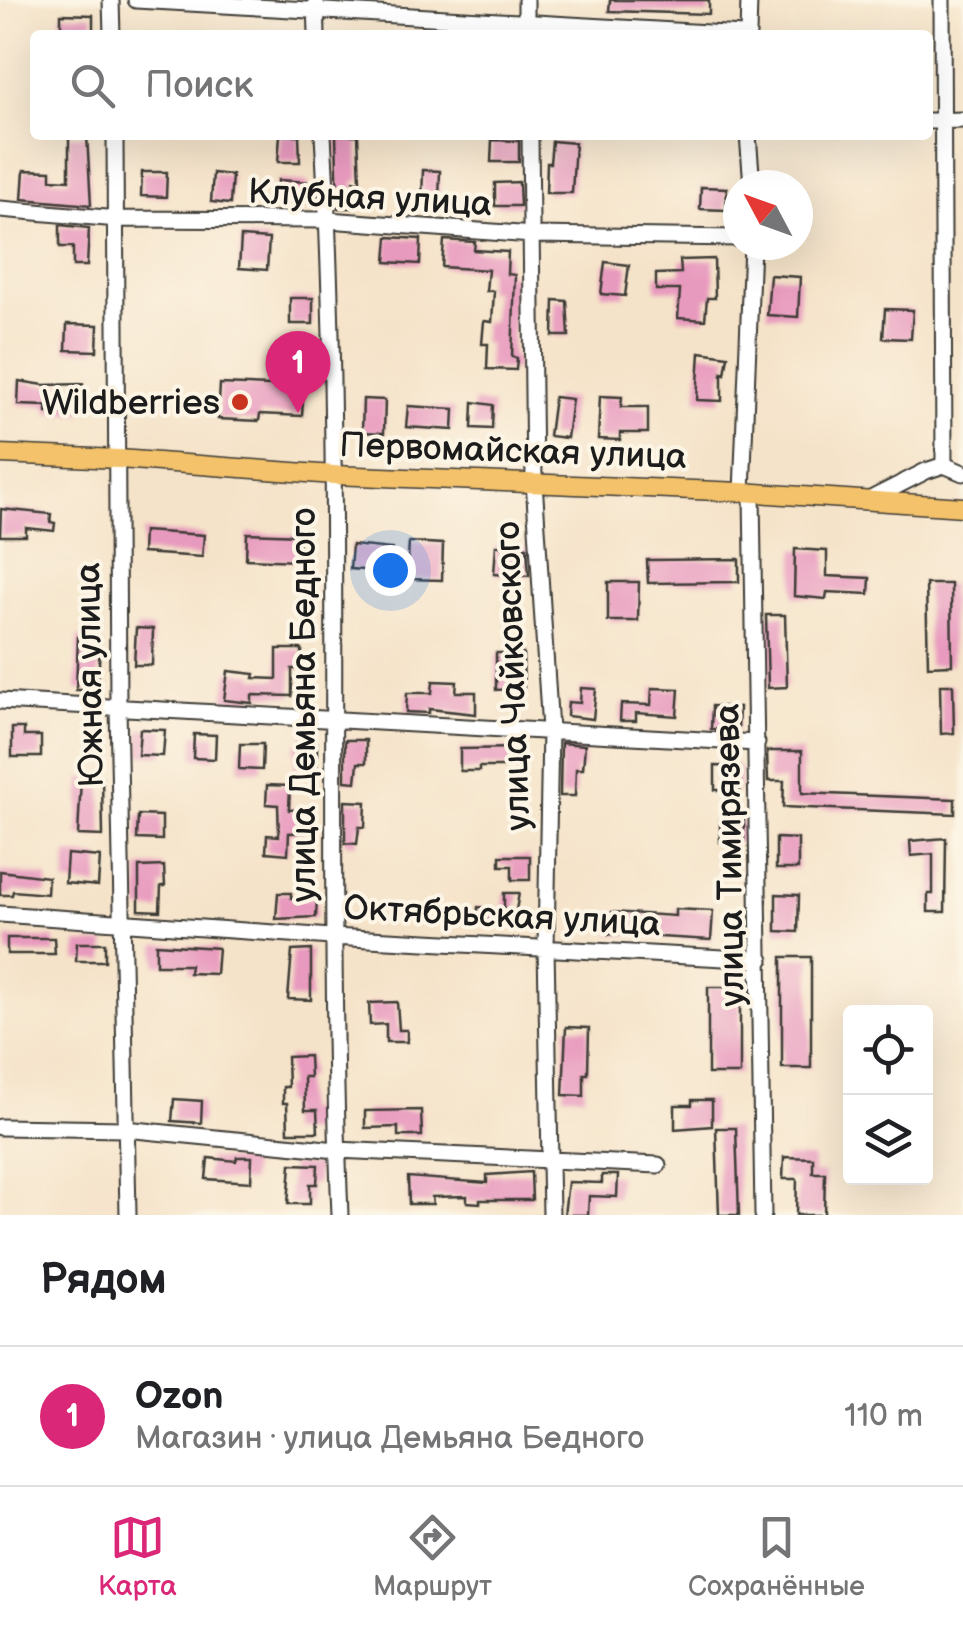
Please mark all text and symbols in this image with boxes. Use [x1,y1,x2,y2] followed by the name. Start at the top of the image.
[30,30,933,140] search box
[65,58,120,113] icon: search
[145,63,253,108] text: Поиск
[723,170,813,260] north arrow
[247,171,493,226] street label: Клубная улица
[266,330,330,413] pin: 1
[42,382,220,425] place label: Wildberries
[229,391,251,413] marker: Wildberries
[339,424,688,479] street label: Первомайская улица
[283,508,326,902] street label: улица Демьяна Бедного
[487,521,540,831] street label: улица Чайковского
[365,545,416,596] your location
[67,562,114,788] street label: Южная улица
[706,703,755,1007] street label: улица Тимирязева
[342,887,662,946] street label: Октябрьская улица
[843,1005,933,1185] map controls
[843,1005,933,1095] button: locate
[843,1095,933,1185] button: layers
[40,1255,167,1306] text: Рядом
[135,1374,224,1419] text: Ozon
[66,1397,79,1436] text: 1
[844,1397,923,1436] text: 110 m
[135,1419,644,1458] text: Магазин · улица Демьяна Бедного
[98,1510,177,1603] tab: Карта
[373,1510,492,1603] tab: Маршрут
[688,1510,865,1603] tab: Сохранённые

